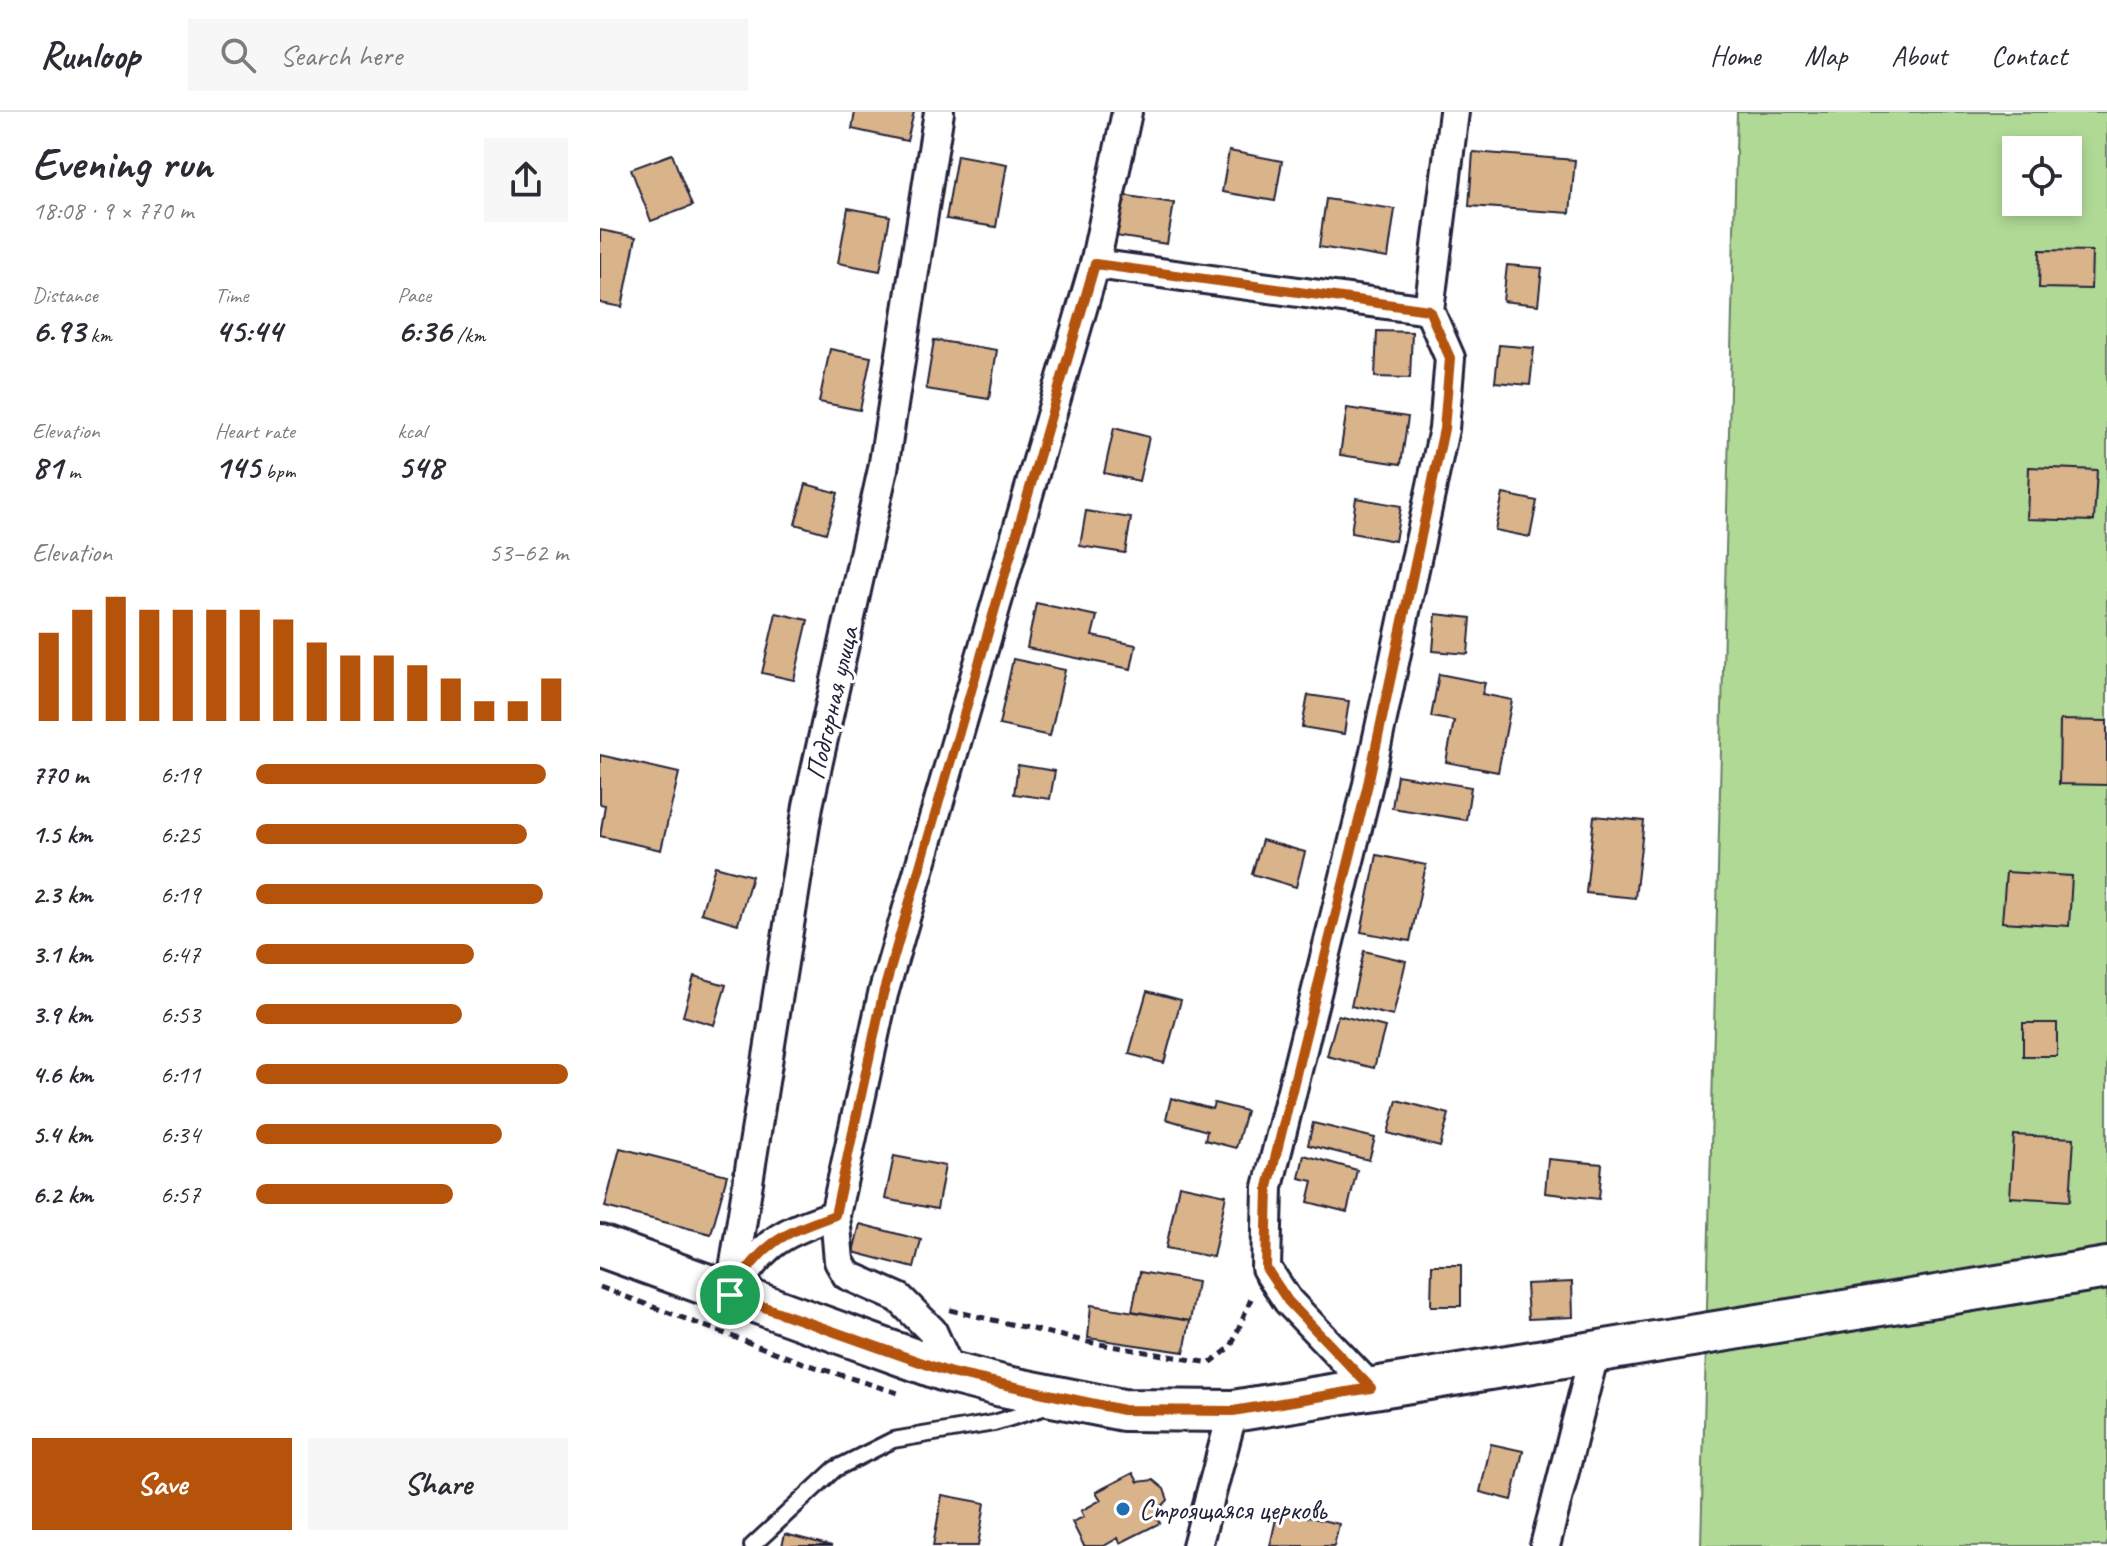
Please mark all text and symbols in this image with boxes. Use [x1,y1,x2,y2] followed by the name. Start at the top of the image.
[188,19,748,91] search box
[40,32,140,79] text: Runloop
[216,33,260,77] icon: search
[280,36,402,74] text: Search here
[1710,38,1760,73] text: Home
[1804,38,1847,73] text: Map
[1891,38,1947,73] text: About
[1991,38,2067,73] text: Contact
[32,136,212,191] text: Evening run
[2002,136,2082,216] map controls
[2002,136,2082,216] button: locate
[484,138,568,222] button: share
[32,194,193,227] text: 18:08 · 9 × 770 m
[32,281,98,309] text: Distance
[215,281,248,309] text: Time
[397,281,431,309] text: Pace
[32,309,85,352] text: 6.93
[215,309,282,352] text: 45:44
[397,309,451,352] text: 6:36
[85,321,112,349] text: km
[451,321,485,349] text: /km
[32,417,100,445] text: Elevation
[215,417,295,445] text: Heart rate
[397,417,426,445] text: kcal
[32,445,63,488] text: 81
[215,445,260,488] text: 145
[397,445,443,488] text: 548
[63,457,80,485] text: m
[260,457,296,485] text: bpm
[32,536,112,569] text: Elevation
[489,536,568,569] text: 53–62 m
[797,622,866,783] street label: Подгорная улица
[32,758,88,791] text: 770 m
[160,758,200,791] text: 6:19
[32,818,92,851] text: 1.5 km
[160,818,200,851] text: 6:25
[32,878,92,911] text: 2.3 km
[160,878,200,911] text: 6:19
[32,938,92,971] text: 3.1 km
[160,938,200,971] text: 6:47
[32,998,92,1031] text: 3.9 km
[160,998,200,1031] text: 6:53
[32,1058,93,1091] text: 4.6 km
[160,1058,200,1091] text: 6:11
[32,1118,92,1151] text: 5.4 km
[160,1118,200,1151] text: 6:34
[32,1178,93,1211] text: 6.2 km
[160,1178,200,1211] text: 6:57
[696,1261,764,1329] pin
[708,1273,752,1317] icon: arrive
[32,1438,292,1530] button: Save
[308,1438,568,1530] button: Share
[1139,1492,1328,1527] place label: Строящаяся церковь
[1114,1500,1132,1518] marker: Строящаяся церковь

